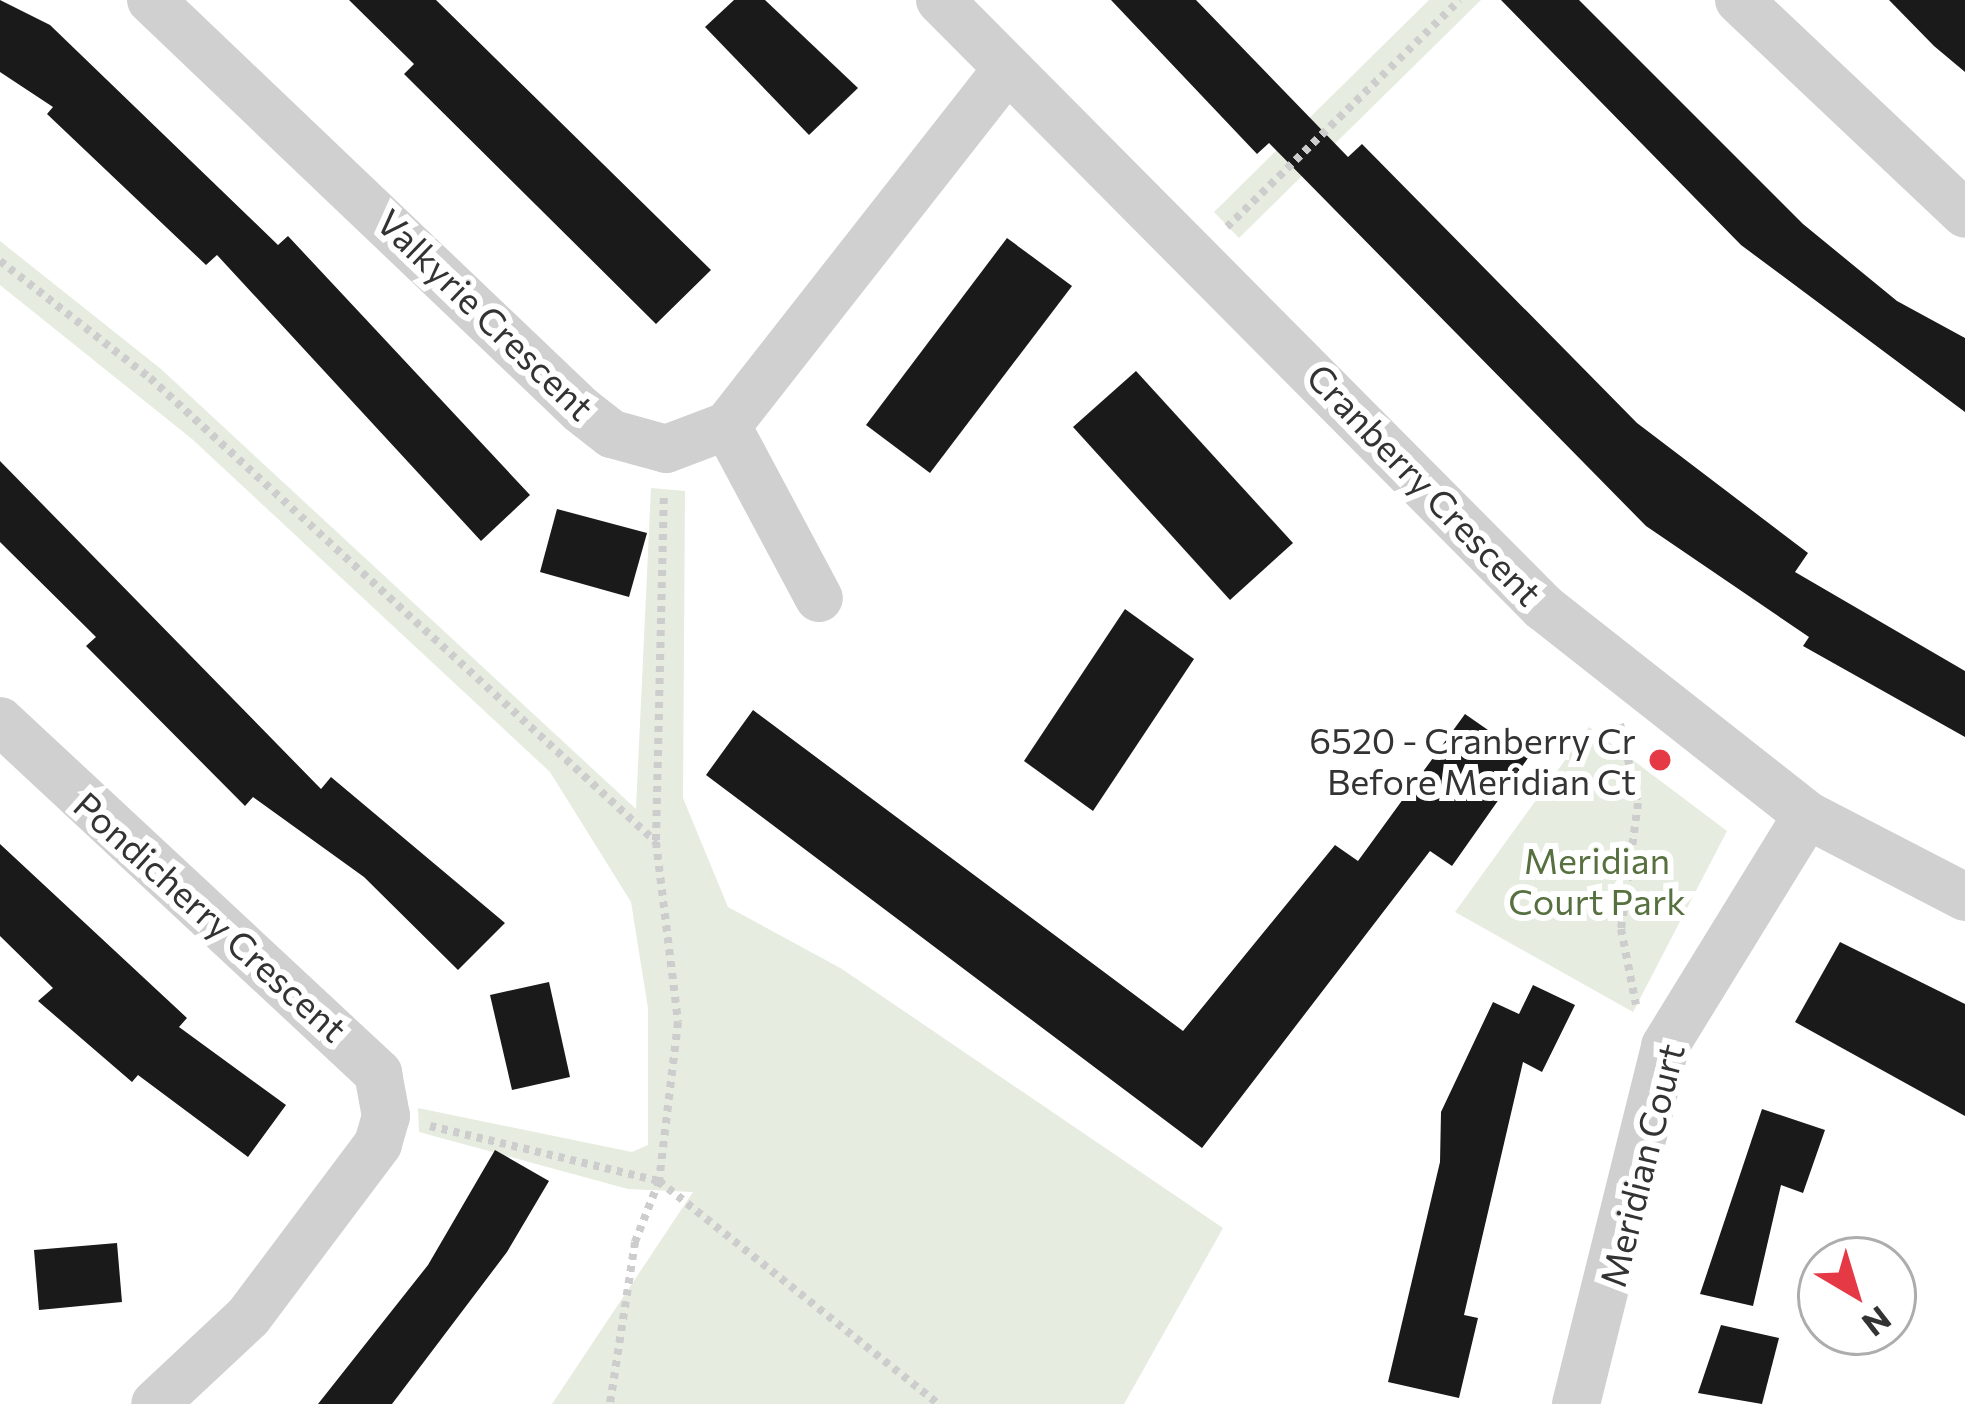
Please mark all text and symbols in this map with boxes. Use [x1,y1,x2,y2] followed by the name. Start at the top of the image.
[369,200,603,428] street label: Valkyrie Crescent
[1299,354,1551,614] street label: Cranberry Crescent
[1309,717,1636,802] place label: 6520 - Cranberry Cr Before Meridian Ct
[1647,747,1673,773] marker: 6520 - Cranberry Cr Before Meridian Ct
[66,782,356,1050] street label: Pondicherry Crescent
[1508,837,1686,922] park label: Meridian Court Park
[1590,1039,1692,1291] street label: Meridian Court
[1797,1236,1917,1356] north arrow
[1855,1299,1900,1346] text: N

